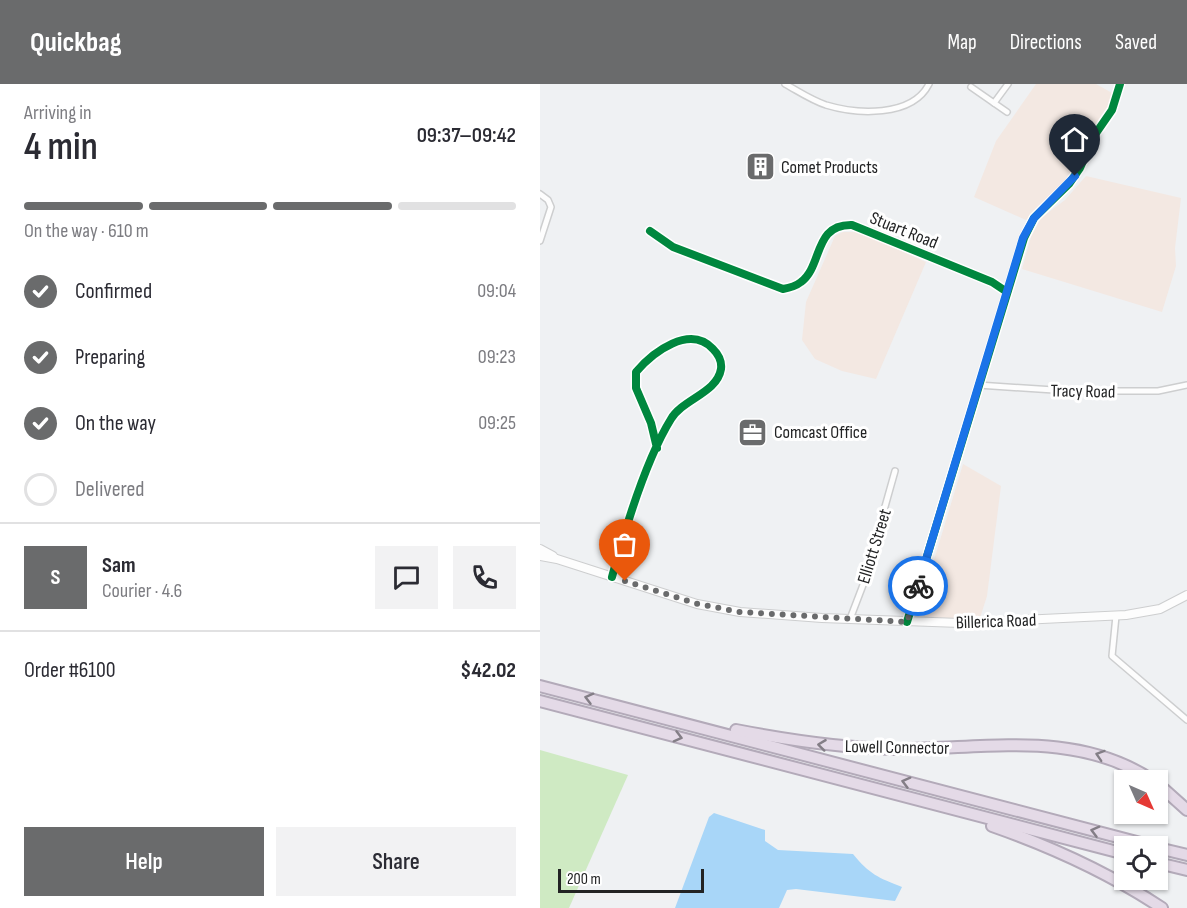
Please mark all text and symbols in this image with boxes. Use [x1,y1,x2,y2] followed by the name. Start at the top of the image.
[30,26,122,59] text: Quickbag
[947,30,977,55] text: Map
[1010,30,1082,55] text: Directions
[1115,30,1157,55] text: Saved
[24,101,92,125] text: Arriving in
[1049,114,1100,176] pin
[417,122,516,149] text: 09:37–09:42
[1058,123,1091,156] icon: home
[24,124,98,171] text: 4 min
[744,151,776,183] building icon: Comet Products
[781,157,878,178] place label: Comet Products
[867,207,941,254] street label: Stuart Road
[24,219,149,243] text: On the way · 610 m
[24,275,57,308] icon: check
[75,278,152,305] text: Confirmed
[477,279,516,303] text: 09:04
[24,341,57,374] icon: check
[75,344,145,371] text: Preparing
[478,345,516,369] text: 09:23
[1050,380,1116,403] street label: Tracy Road
[24,407,57,440] icon: check
[75,410,156,437] text: On the way
[478,411,516,435] text: 09:25
[737,416,769,448] office icon: Comcast Office
[774,422,867,443] place label: Comcast Office
[75,476,144,503] text: Delivered
[853,506,896,586] street label: Elliott Street
[599,519,650,581] pin
[608,528,641,561] icon: bag
[375,546,438,609] button: chat
[453,546,516,609] button: phone
[102,552,136,579] text: Sam
[888,556,948,616] courier
[51,564,60,591] text: S
[902,570,935,603] icon: bike
[102,579,182,603] text: Courier · 4.6
[955,610,1037,633] street label: Billerica Road
[24,657,116,684] text: Order #6100
[460,657,516,684] text: $42.02
[584,693,594,706] one-way arrow
[672,730,683,742] one-way arrow
[845,736,949,759] street label: Lowell Connector
[817,739,827,751] one-way arrow
[1095,750,1106,762] one-way arrow
[1114,770,1168,824] north arrow
[1114,770,1168,890] map controls
[902,776,912,789] one-way arrow
[1090,826,1101,838] one-way arrow
[24,827,264,896] button: Help
[276,827,516,896] button: Share
[1114,836,1168,890] button: locate
[558,866,704,894] scale bar
[567,870,601,889] text: 200 m

